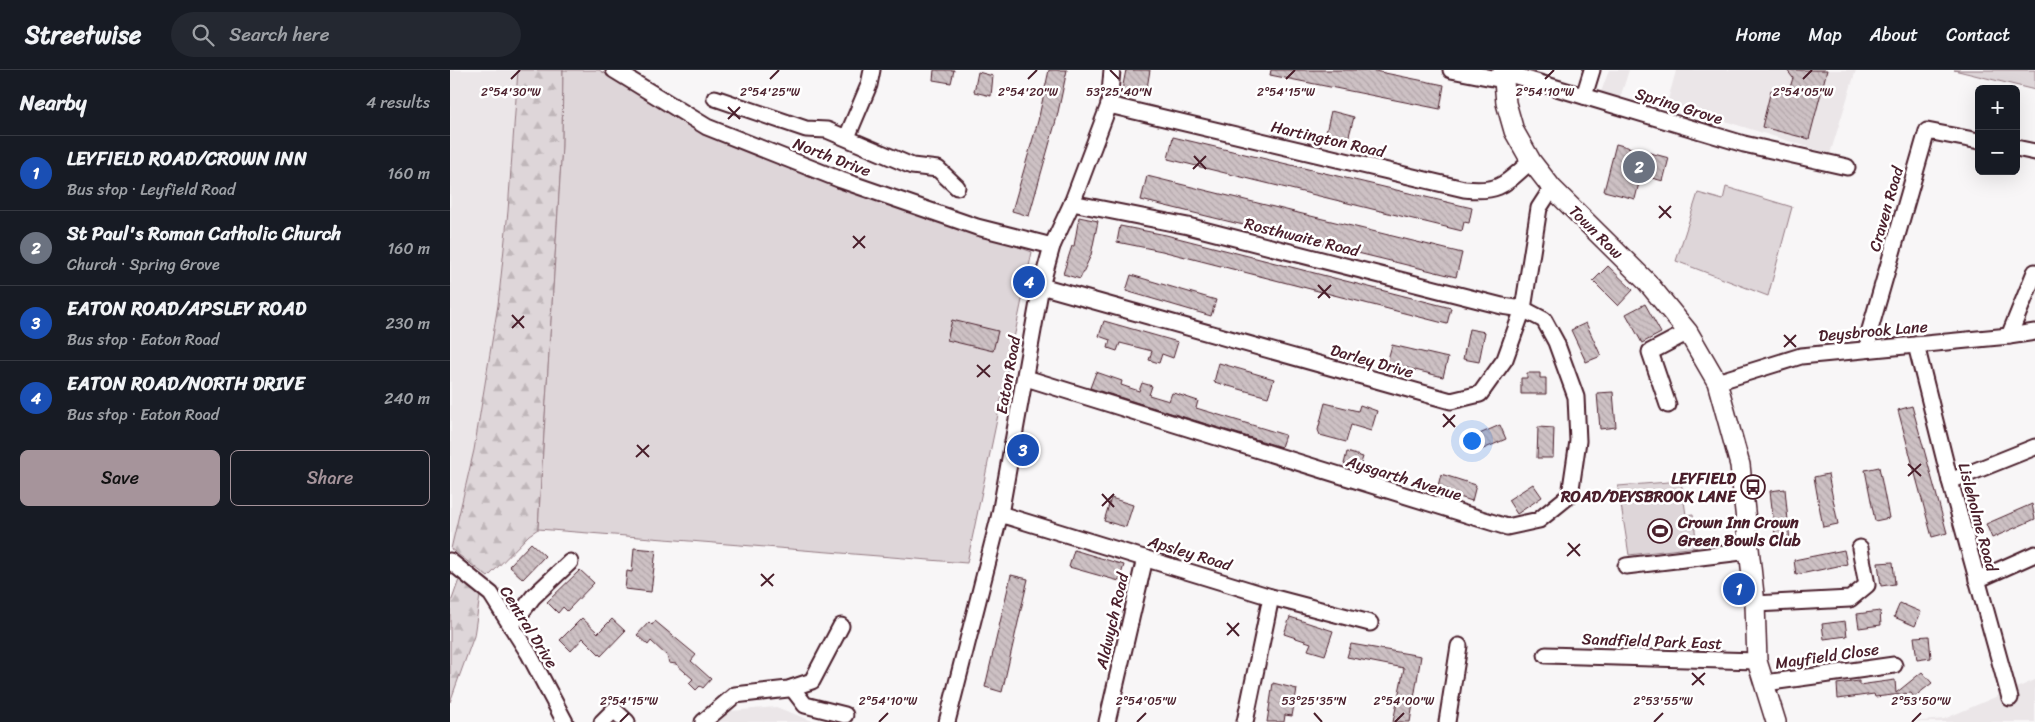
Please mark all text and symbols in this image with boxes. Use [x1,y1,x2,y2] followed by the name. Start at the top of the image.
[171,12,521,57] search box
[25,14,141,56] text: Streetwise
[229,18,329,51] text: Search here
[1736,19,1781,51] text: Home
[1809,19,1842,51] text: Map
[1870,19,1918,51] text: About
[1946,19,2010,51] text: Contact
[189,21,217,49] icon: search
[1632,79,1727,133] street label: Spring Grove
[481,81,542,103] text: 2°54'30"W
[740,81,801,103] text: 2°54'25"W
[998,81,1059,103] text: 2°54'20"W
[1086,81,1153,103] text: 53°25'40"N
[1257,81,1316,103] text: 2°54'15"W
[1516,81,1575,103] text: 2°54'10"W
[1773,81,1834,103] text: 2°54'05"W
[20,84,86,122] text: Nearby
[1975,85,2020,175] map controls
[1975,85,2020,130] button: +
[366,88,430,117] text: 4 results
[1268,112,1389,167] street label: Hartington Road
[789,129,875,185] street label: North Drive
[1975,130,2020,175] button: −
[67,142,307,175] text: LEYFIELD ROAD/CROWN INN
[1623,148,1655,186] pin: 2
[33,159,39,188] text: 1
[387,159,430,188] text: 160 m
[1860,162,1912,255] street label: Craven Road
[67,175,235,204] text: Bus stop · Leyfield Road
[1562,198,1630,266] street label: Town Row
[1241,209,1364,266] street label: Rosthwaite Road
[67,217,341,250] text: St Paul's Roman Catholic Church
[31,234,41,263] text: 2
[387,234,430,263] text: 160 m
[67,250,220,279] text: Church · Spring Grove
[1013,263,1045,301] pin: 4
[67,292,306,325] text: EATON ROAD/APSLEY ROAD
[32,309,40,338] text: 3
[385,309,430,338] text: 230 m
[1817,312,1929,350] street label: Deysbrook Lane
[67,325,219,354] text: Bus stop · Eaton Road
[987,332,1029,416] street label: Eaton Road
[1327,335,1417,387] street label: Darley Drive
[67,367,305,400] text: EATON ROAD/NORTH DRIVE
[31,384,41,413] text: 4
[384,384,430,413] text: 240 m
[67,400,219,429] text: Bus stop · Eaton Road
[1459,428,1485,454] your location
[1007,431,1039,469] pin: 3
[1342,446,1466,509] street label: Aysgarth Avenue
[20,450,220,506] button: Save
[230,450,430,506] button: Share
[1950,459,2007,576] street label: Lisleholme Road
[1560,464,1737,511] place label: LEYFIELD ROAD/DEYSBROOK LANE
[1740,474,1766,500] bus stop icon: LEYFIELD ROAD/DEYSBROOK LANE
[1677,508,1801,555] place label: Crown Inn Crown Green Bowls Club
[1647,518,1673,544] sports icon: Crown Inn Crown Green Bowls Club
[1144,526,1237,580] street label: Apsley Road
[1087,569,1137,673] street label: Aldwych Road
[1723,570,1755,608] pin: 1
[492,580,566,674] street label: Central Drive
[1581,624,1723,658] street label: Sandfield Park East
[1773,634,1881,678] street label: Mayfield Close
[600,690,659,712] text: 2°54'15"W
[859,690,918,712] text: 2°54'10"W
[1116,690,1177,712] text: 2°54'05"W
[1282,690,1347,712] text: 53°25'35"N
[1374,690,1435,712] text: 2°54'00"W
[1633,690,1693,712] text: 2°53'55"W
[1891,690,1952,712] text: 2°53'50"W

